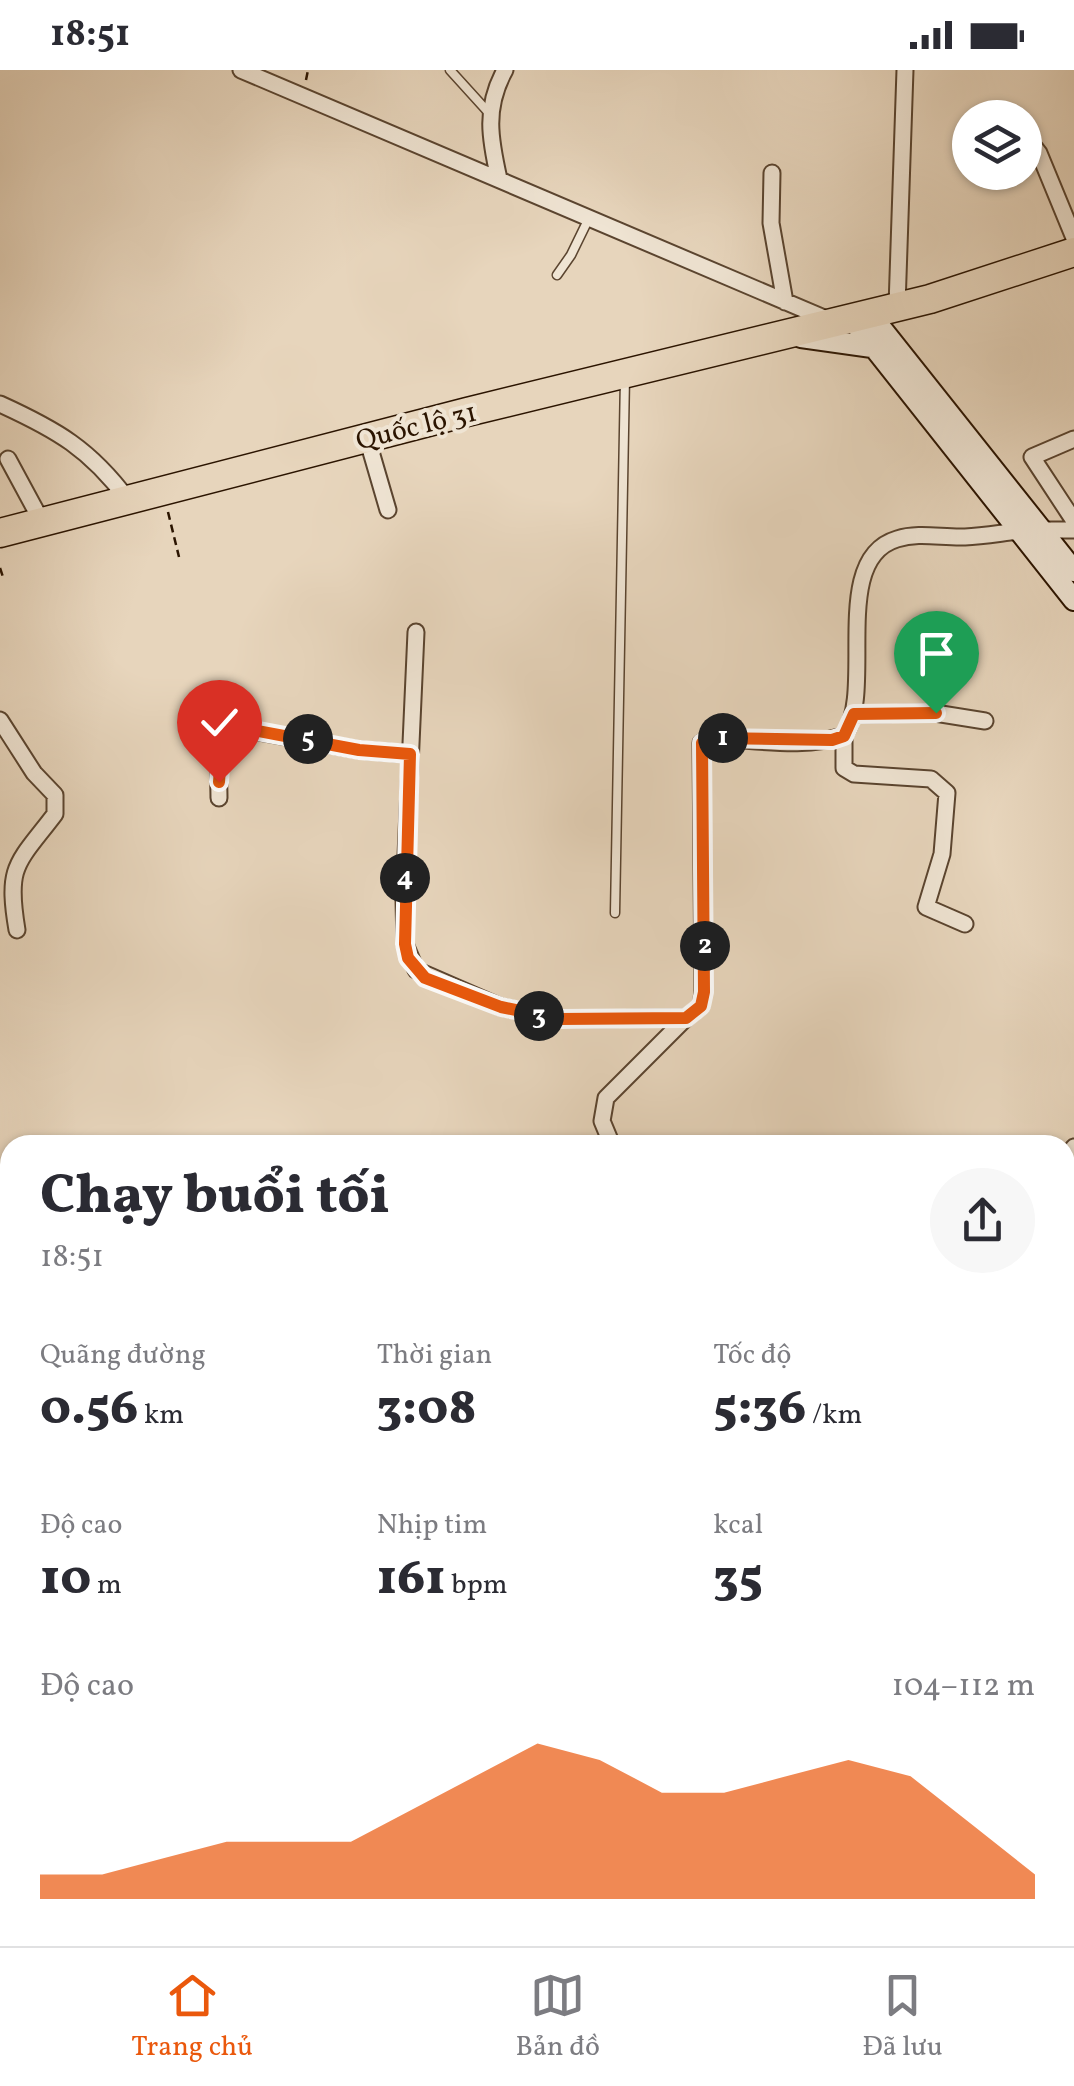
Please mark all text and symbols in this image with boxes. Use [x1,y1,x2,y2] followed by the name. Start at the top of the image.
[50,9,130,62] text: 18:51
[952,100,1042,190] map controls
[952,100,1042,190] button: layers
[352,394,481,461] street label: Quốc lộ 31
[894,611,979,714] pin
[909,626,964,681] icon: arrive
[177,680,262,783] pin
[192,695,247,750] icon: check
[698,713,748,763] pin: 1
[283,714,333,764] pin: 5
[717,718,729,757] text: 1
[301,719,315,758] text: 5
[380,853,430,903] pin: 4
[397,858,413,897] text: 4
[680,921,730,971] pin: 2
[698,926,712,965] text: 2
[514,991,564,1041] pin: 3
[532,996,546,1035] text: 3
[40,1160,390,1236] text: Chạy buổi tối
[930,1168,1035,1273] button: share
[40,1236,104,1280] text: 18:51
[40,1336,206,1375] text: Quãng đường
[377,1336,492,1375] text: Thời gian
[713,1336,791,1375] text: Tốc độ
[40,1375,138,1445] text: 0.56
[377,1375,476,1445] text: 3:08
[713,1375,806,1445] text: 5:36
[138,1396,184,1435] text: km
[806,1396,862,1435] text: /km
[40,1506,122,1545] text: Độ cao
[377,1506,487,1545] text: Nhịp tim
[713,1506,763,1545] text: kcal
[40,1545,91,1615] text: 10
[377,1545,446,1615] text: 161
[713,1545,763,1615] text: 35
[91,1566,122,1605] text: m
[446,1566,507,1605] text: bpm
[40,1665,134,1709] text: Độ cao
[891,1665,1035,1709] text: 104–112 m
[131,1968,253,2067] tab: Trang chủ
[515,1968,600,2067] tab: Bản đồ
[862,1968,943,2067] tab: Đã lưu

